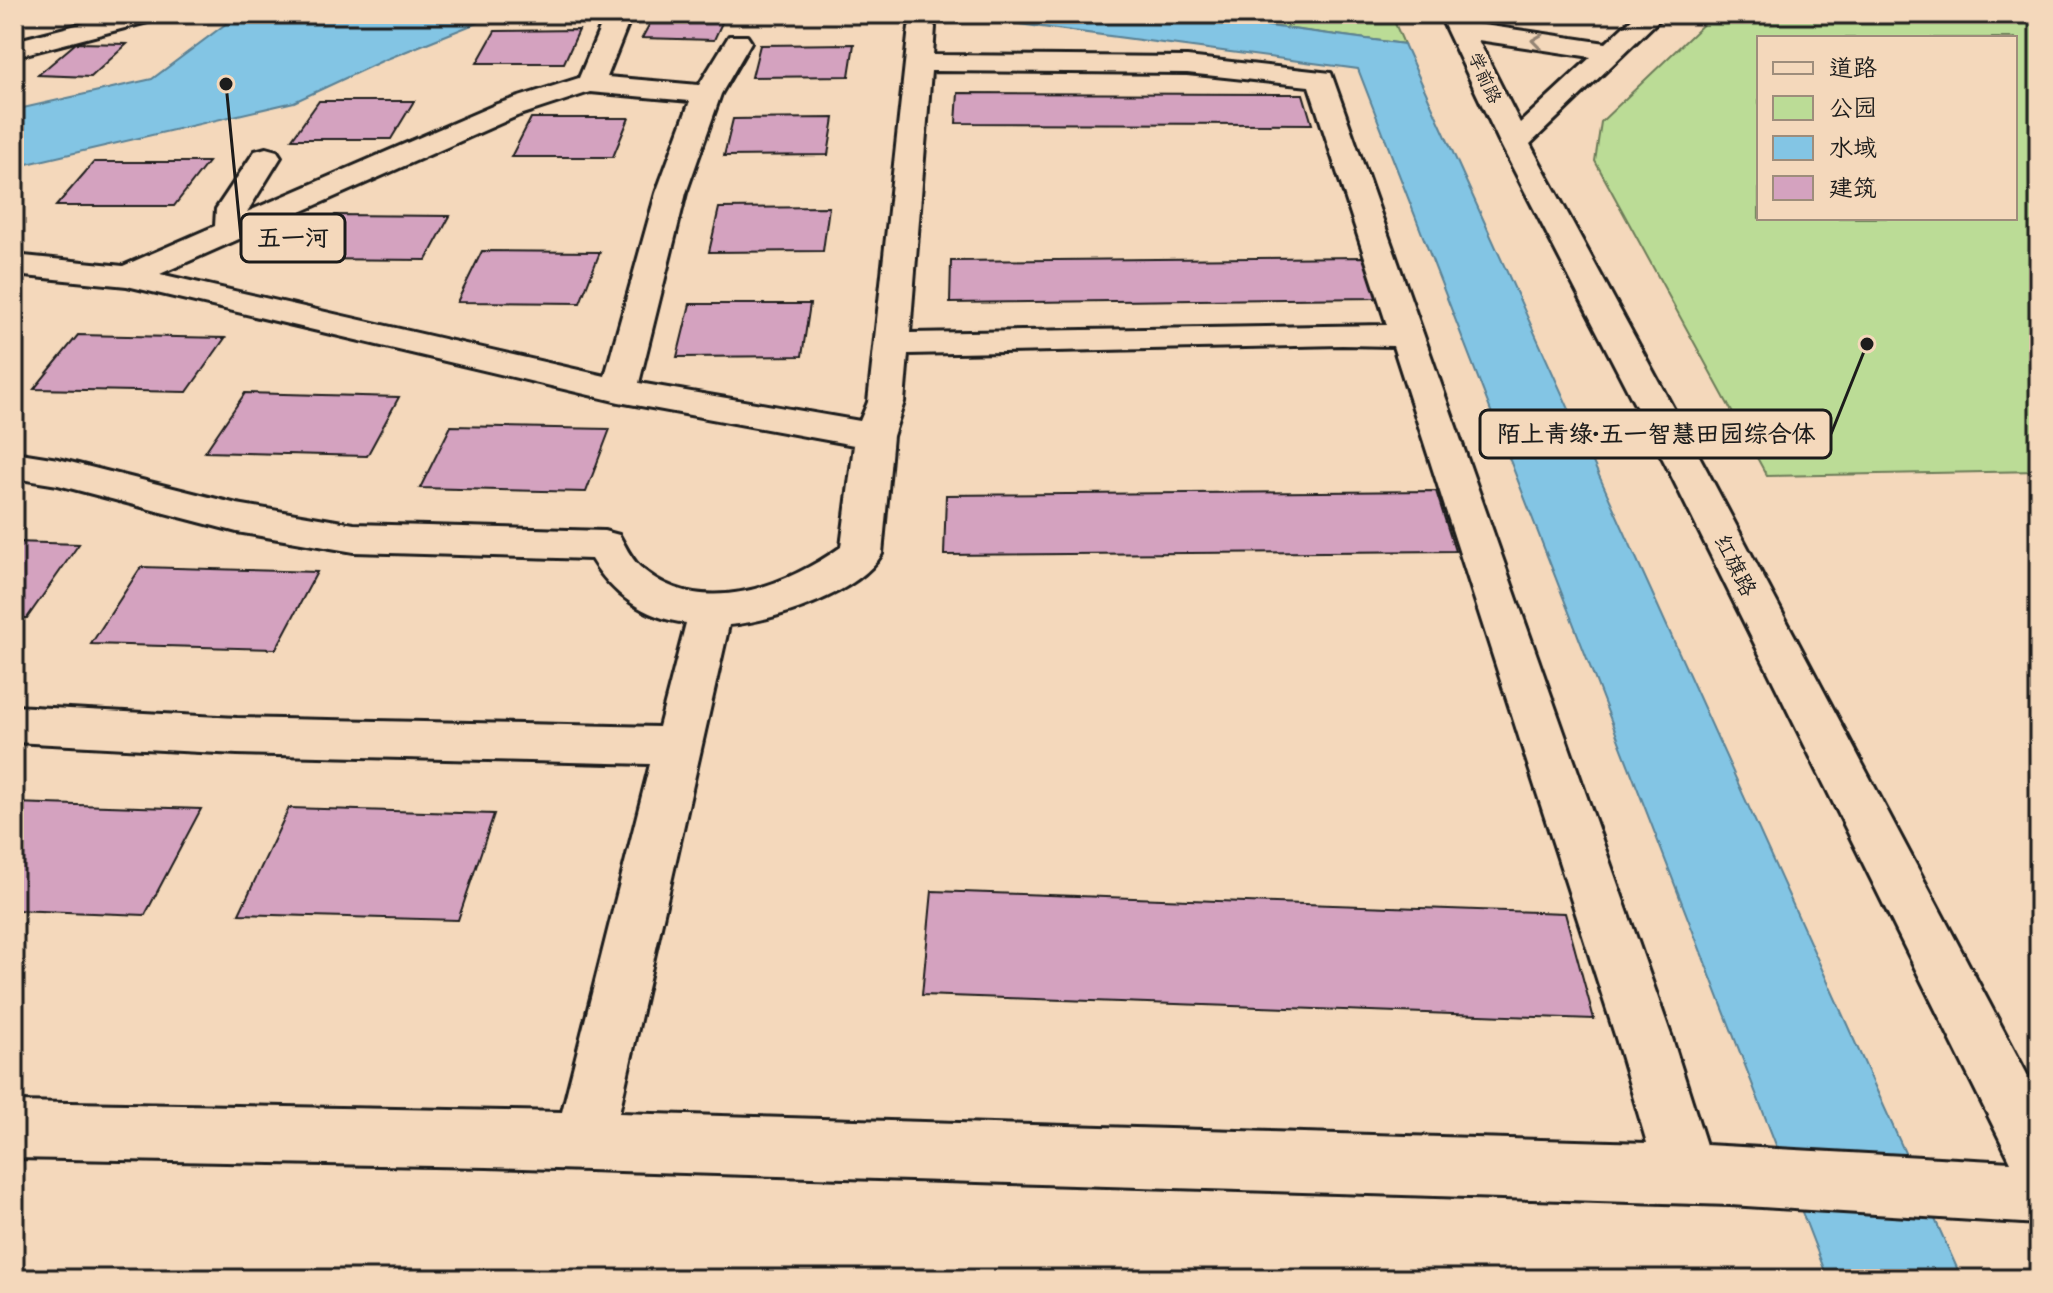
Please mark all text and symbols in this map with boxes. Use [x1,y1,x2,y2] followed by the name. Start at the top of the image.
[1530,33,1544,50] one-way arrow
[1757,36,2017,220] legend
[1463,47,1510,108] street label: 学前路
[1829,48,1877,84] text: 道路
[1829,88,1877,124] text: 公园
[1829,128,1877,164] text: 水域
[1829,168,1877,204] text: 建筑
[241,214,345,262] callout: 五一河
[257,218,329,254] text: 五一河
[1480,410,1831,458] callout: 陌上青绿·五一智慧田园综合体
[1497,414,1815,450] text: 陌上青绿·五一智慧田园综合体
[1708,527,1767,601] street label: 红旗路

